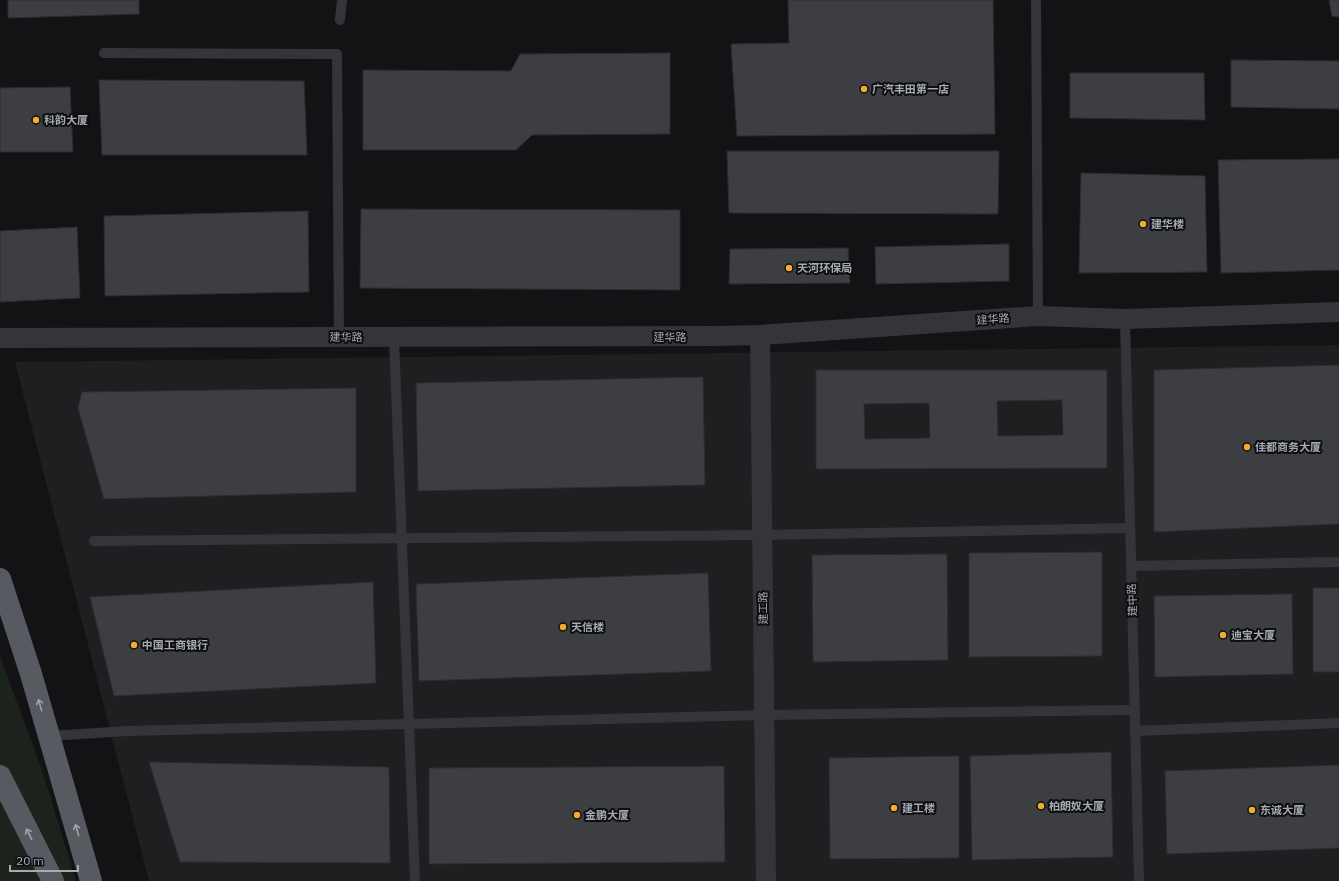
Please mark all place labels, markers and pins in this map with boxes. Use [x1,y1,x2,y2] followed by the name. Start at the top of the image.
[872,82,949,96] place label: 广汽丰田第一店
[859,84,869,94] marker: 广汽丰田第一店
[44,113,88,127] place label: 科韵大厦
[31,115,41,125] marker: 科韵大厦
[1151,217,1184,231] place label: 建华楼
[1138,219,1148,229] marker: 建华楼
[797,261,852,275] place label: 天河环保局
[784,263,794,273] marker: 天河环保局
[1255,440,1321,454] place label: 佳都商务大厦
[1242,442,1252,452] marker: 佳都商务大厦
[571,620,604,634] place label: 天信楼
[558,622,568,632] marker: 天信楼
[1231,628,1275,642] place label: 迪宝大厦
[1218,630,1228,640] marker: 迪宝大厦
[142,638,208,652] place label: 中国工商银行
[129,640,139,650] marker: 中国工商银行
[1049,799,1104,813] place label: 柏朗奴大厦
[902,801,935,815] place label: 建工楼
[1036,801,1046,811] marker: 柏朗奴大厦
[889,803,899,813] marker: 建工楼
[1260,803,1304,817] place label: 东诚大厦
[1247,805,1257,815] marker: 东诚大厦
[585,808,629,822] place label: 金鹏大厦
[572,810,582,820] marker: 金鹏大厦

